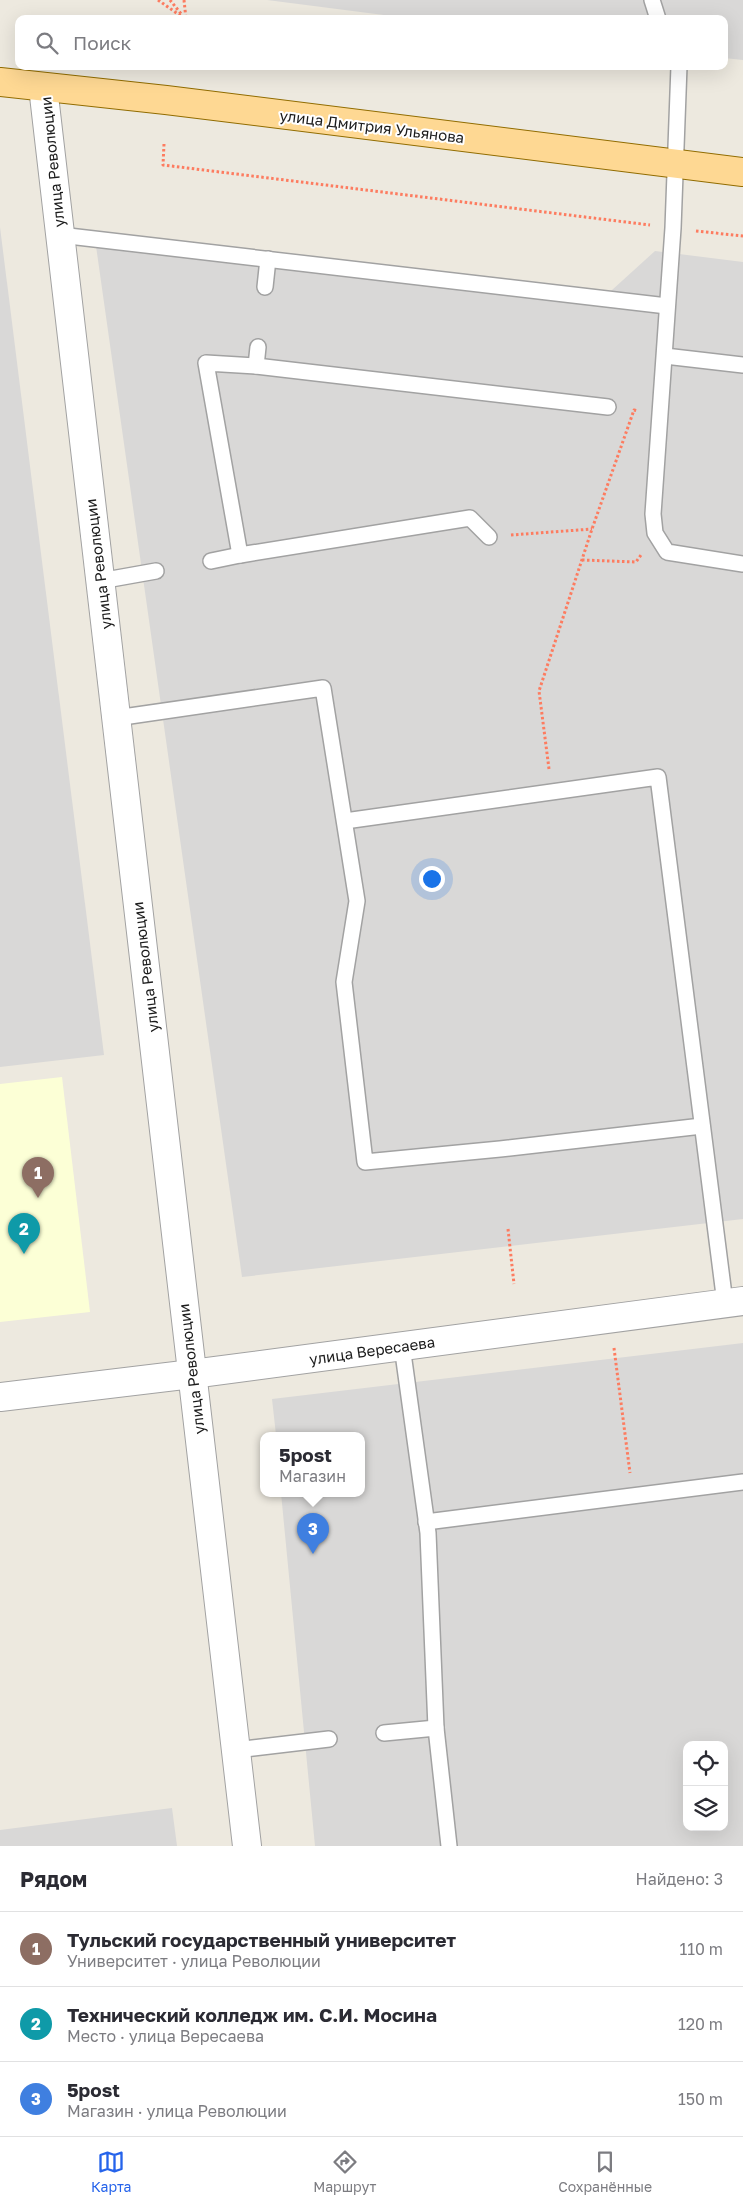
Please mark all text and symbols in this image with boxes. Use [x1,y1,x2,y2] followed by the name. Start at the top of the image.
[15,15,728,70] search box
[33,29,61,57] icon: search
[73,31,132,54] text: Поиск
[36,96,68,228] street label: улица Революции
[279,106,465,146] street label: улица Дмитрия Ульянова
[81,498,115,630] street label: улица Революции
[419,866,445,892] your location
[128,901,162,1033] street label: улица Революции
[22,1157,54,1198] pin: 1
[8,1213,40,1254] pin: 2
[174,1303,208,1435] street label: улица Революции
[308,1332,436,1368] street label: улица Вересаева
[260,1432,365,1497] popup
[279,1443,332,1466] text: 5post
[279,1466,346,1486] text: Магазин
[297,1513,329,1554] pin: 3
[683,1741,728,1831] map controls
[683,1741,728,1786] button: locate
[683,1786,728,1831] button: layers
[20,1866,87,1892] text: Рядом
[636,1869,723,1889] text: Найдено: 3
[67,1928,456,1951] text: Тульский государственный университет
[32,1939,40,1959] text: 1
[679,1939,723,1959] text: 110 m
[67,1951,321,1971] text: Университет · улица Революции
[67,2003,437,2026] text: Технический колледж им. С.И. Мосина
[31,2014,41,2034] text: 2
[678,2014,723,2034] text: 120 m
[67,2026,264,2046] text: Место · улица Вересаева
[67,2078,120,2101] text: 5post
[31,2089,41,2109] text: 3
[678,2089,723,2109] text: 150 m
[67,2101,287,2121] text: Магазин · улица Революции
[91,2148,131,2195] tab: Карта
[313,2148,376,2195] tab: Маршрут
[558,2148,652,2195] tab: Сохранённые

